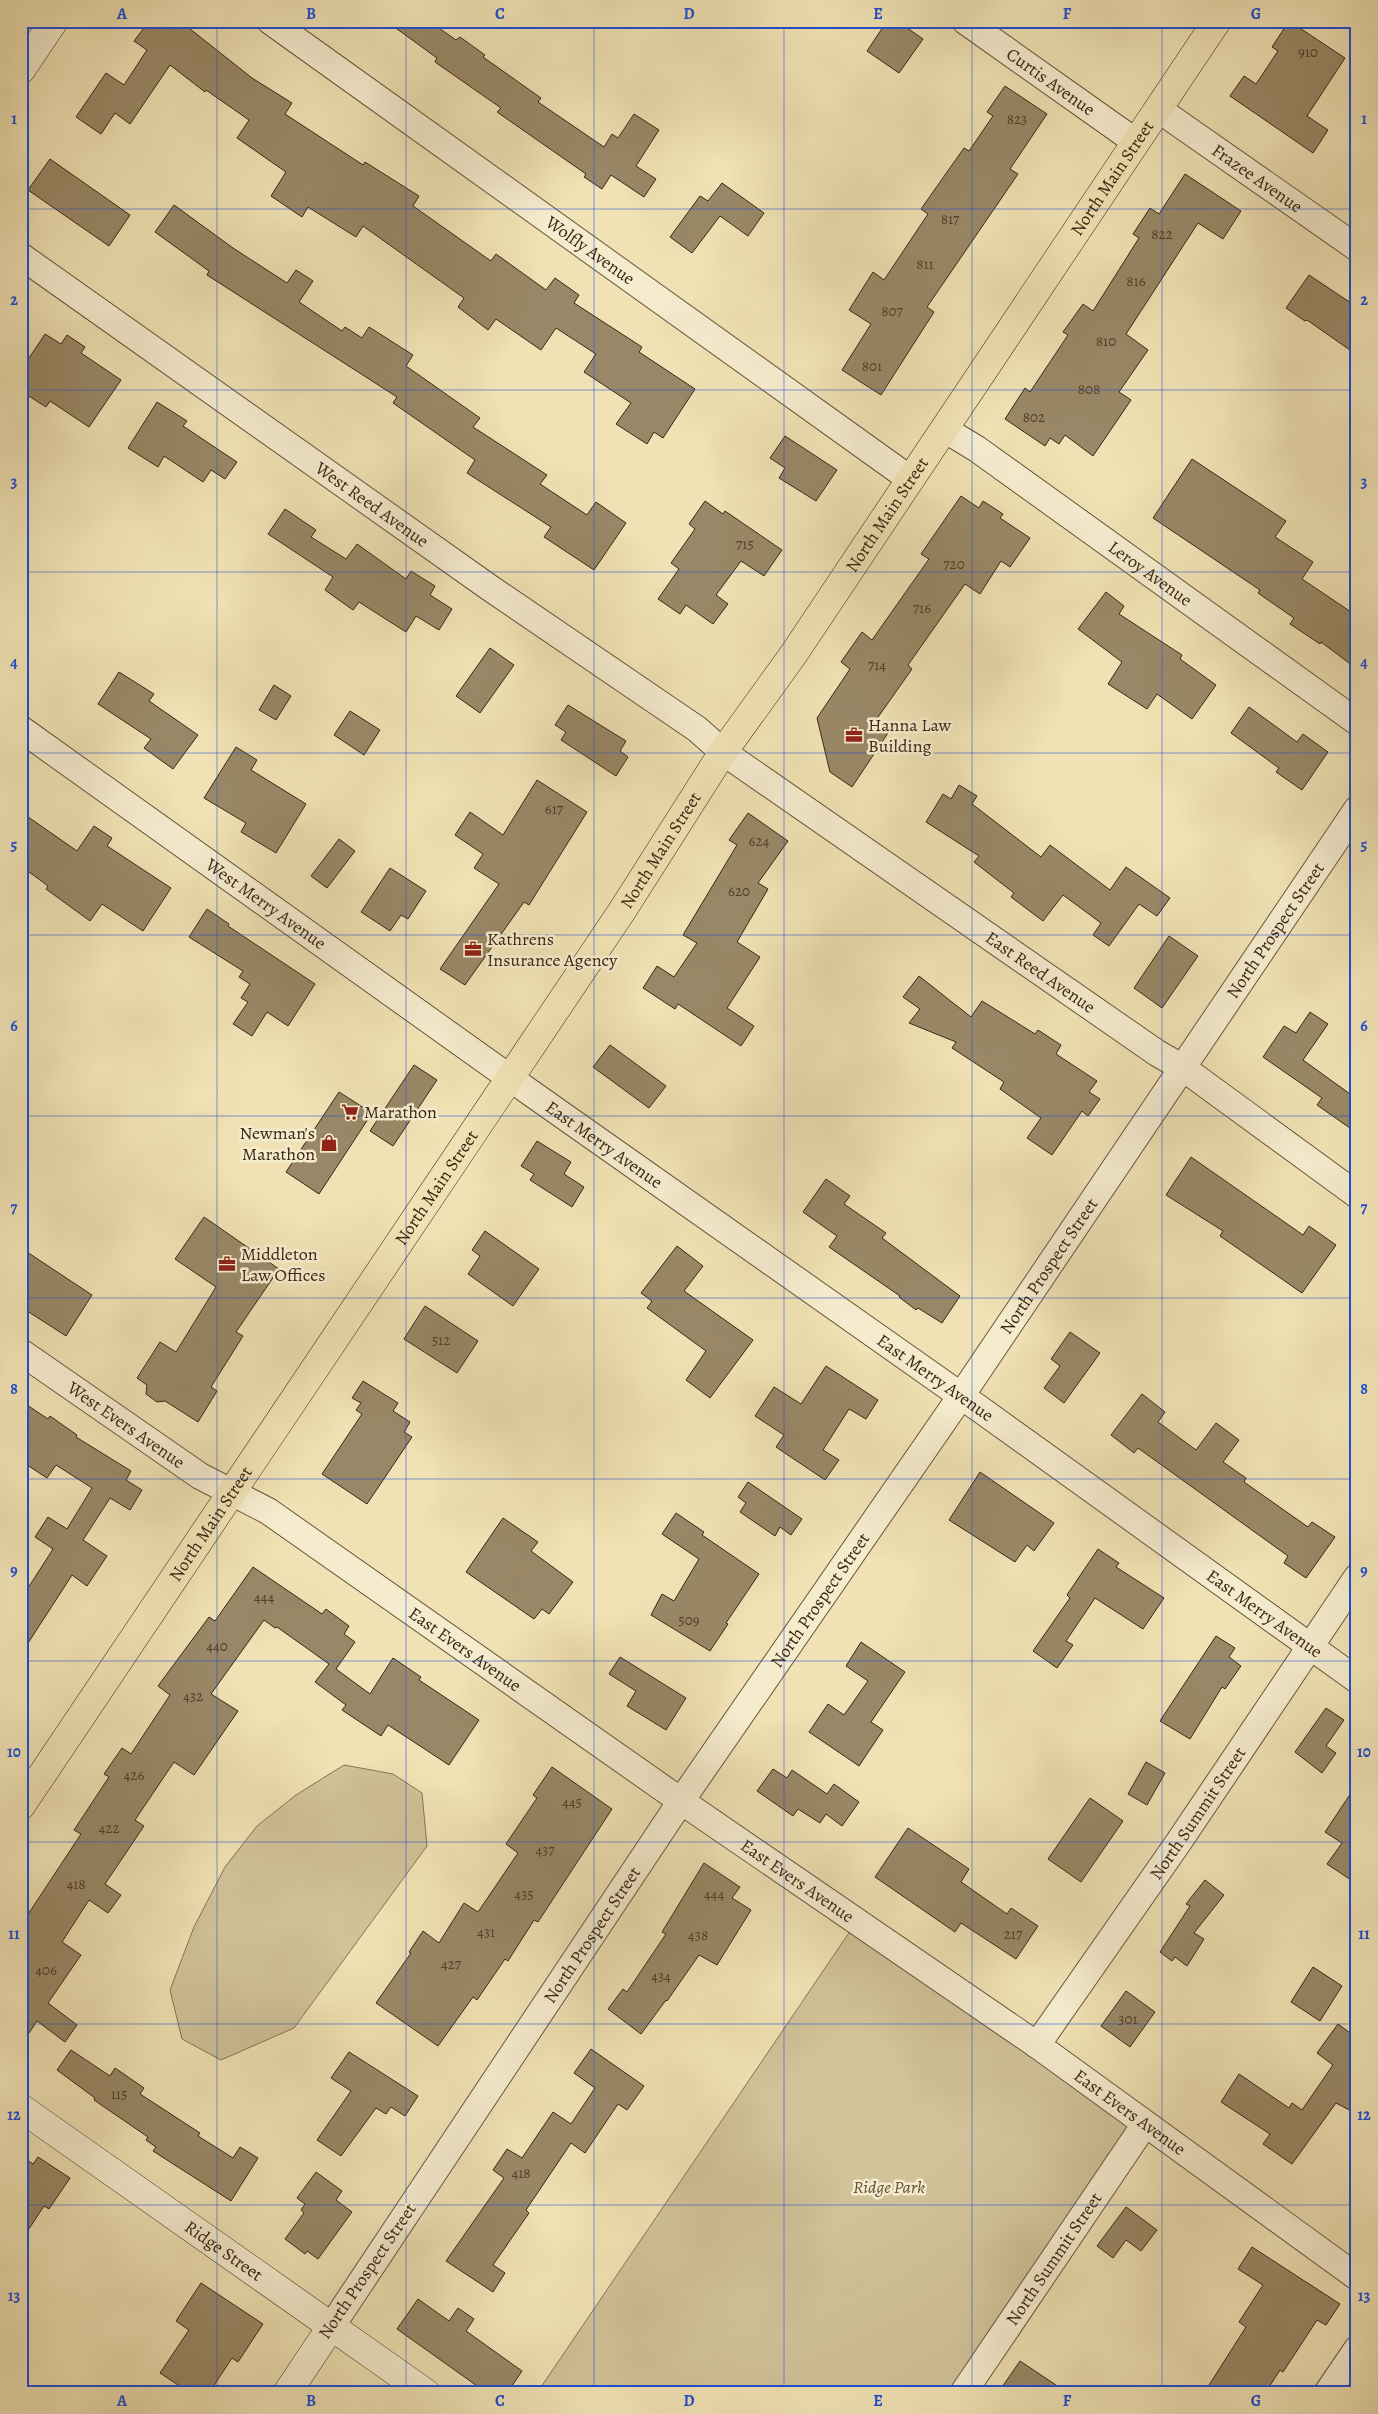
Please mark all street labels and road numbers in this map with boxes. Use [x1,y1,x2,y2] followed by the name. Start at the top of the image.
[1002,42,1100,121] street label: Curtis Avenue
[1065,116,1159,240] street label: North Main Street
[1207,138,1307,218] street label: Frazee Avenue
[540,210,640,290] street label: Wolfly Avenue
[840,452,934,577] street label: North Main Street
[310,455,434,553] street label: West Reed Avenue
[1104,535,1197,612] street label: Leroy Avenue
[615,787,707,913] street label: North Main Street
[200,852,331,955] street label: West Merry Avenue
[1221,857,1330,1003] street label: North Prospect Street
[981,925,1100,1019] street label: East Reed Avenue
[541,1095,667,1194] street label: East Merry Avenue
[389,1125,484,1250] street label: North Main Street
[994,1193,1103,1339] street label: North Prospect Street
[872,1328,999,1427] street label: East Merry Avenue
[62,1375,190,1474] street label: West Evers Avenue
[163,1461,258,1586] street label: North Main Street
[765,1528,875,1673] street label: North Prospect Street
[1202,1564,1327,1663] street label: East Merry Avenue
[404,1601,526,1697] street label: East Evers Avenue
[1144,1742,1251,1885] street label: North Summit Street
[736,1833,859,1928] street label: East Evers Avenue
[538,1862,646,2008] street label: North Prospect Street
[1069,2064,1191,2161] street label: East Evers Avenue
[1000,2188,1107,2330] street label: North Summit Street
[313,2198,421,2344] street label: North Prospect Street
[180,2215,268,2287] street label: Ridge Street

